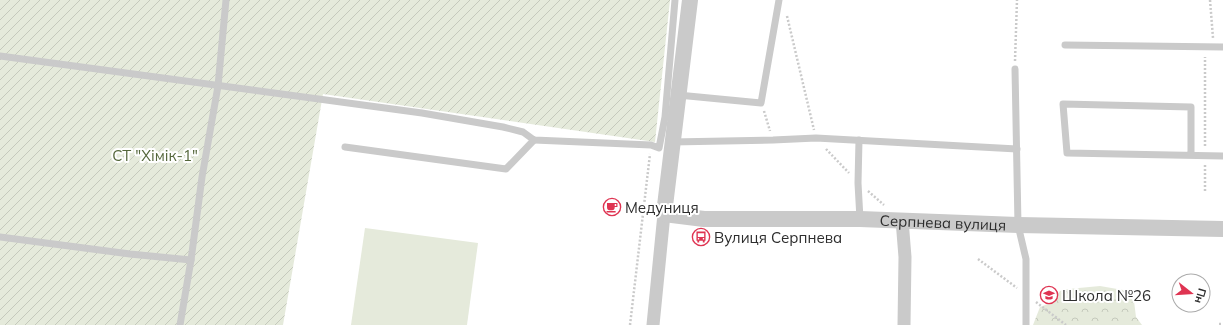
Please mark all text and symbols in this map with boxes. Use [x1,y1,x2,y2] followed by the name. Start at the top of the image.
[112,146,198,165] park label: СТ "Хімік-1"
[602,197,622,217] cafe icon: Медуниця
[625,198,699,217] place label: Медуниця
[879,210,1007,234] street label: Серпнева вулиця
[691,227,711,247] bus stop icon: Вулиця Серпнева
[714,228,842,247] place label: Вулиця Серпнева
[1171,273,1211,313] north arrow
[1039,285,1059,305] school or university icon: Школа №26
[1062,286,1151,305] place label: Школа №26
[1192,287,1209,305] text: Пн

